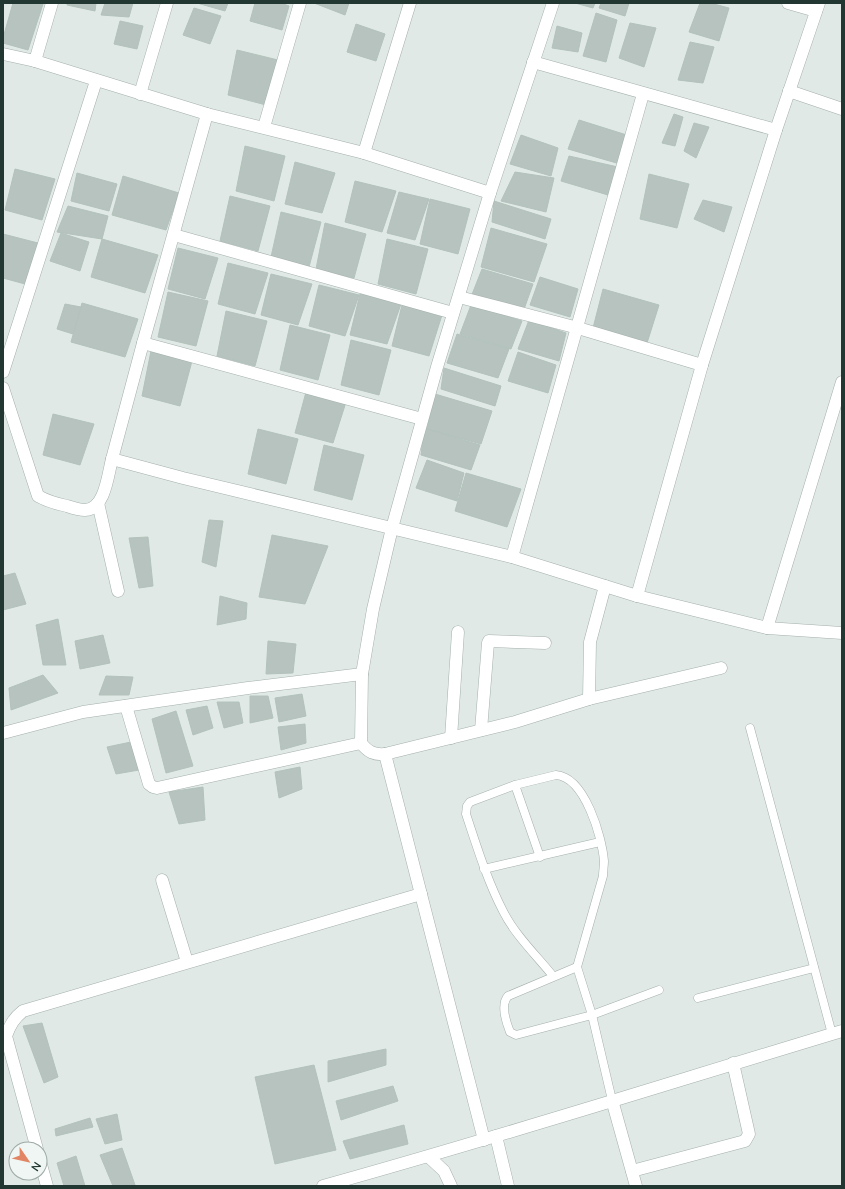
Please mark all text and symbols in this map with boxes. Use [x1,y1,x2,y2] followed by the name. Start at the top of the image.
[8,1141,48,1181] north arrow
[27,1159,44,1174] text: N

